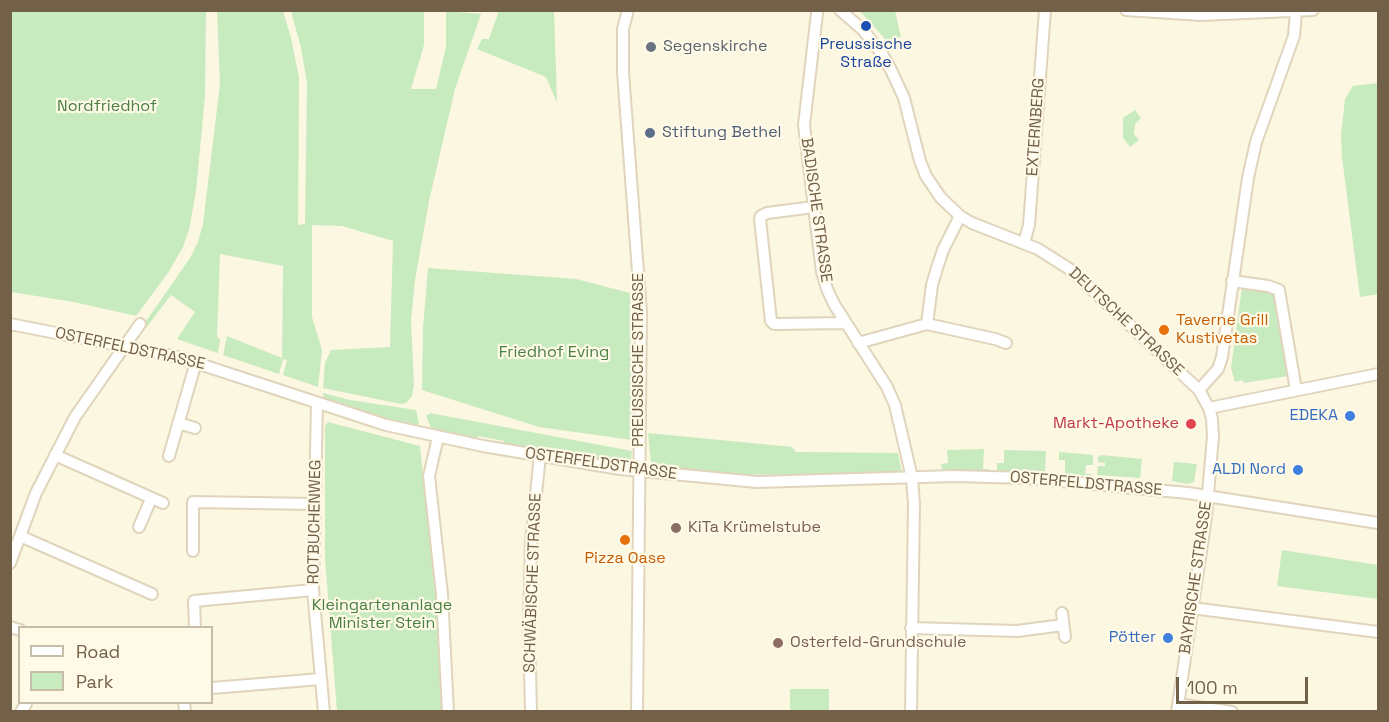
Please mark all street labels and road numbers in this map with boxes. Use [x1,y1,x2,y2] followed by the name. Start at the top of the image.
[1023,77,1049,177] street label: EXTERNBERG
[796,136,836,284] street label: BADISCHE STRASSE
[1064,264,1188,380] street label: DEUTSCHE STRASSE
[629,273,649,447] street label: PREUSSISCHE STRASSE
[53,324,207,374] street label: OSTERFELDSTRASSE
[524,444,678,484] street label: OSTERFELDSTRASSE
[304,459,326,585] street label: ROTBUCHENWEG
[1009,468,1163,500] street label: OSTERFELDSTRASSE
[520,493,546,673] street label: SCHWÄBISCHE STRASSE
[1176,500,1216,656] street label: BAYRISCHE STRASSE

